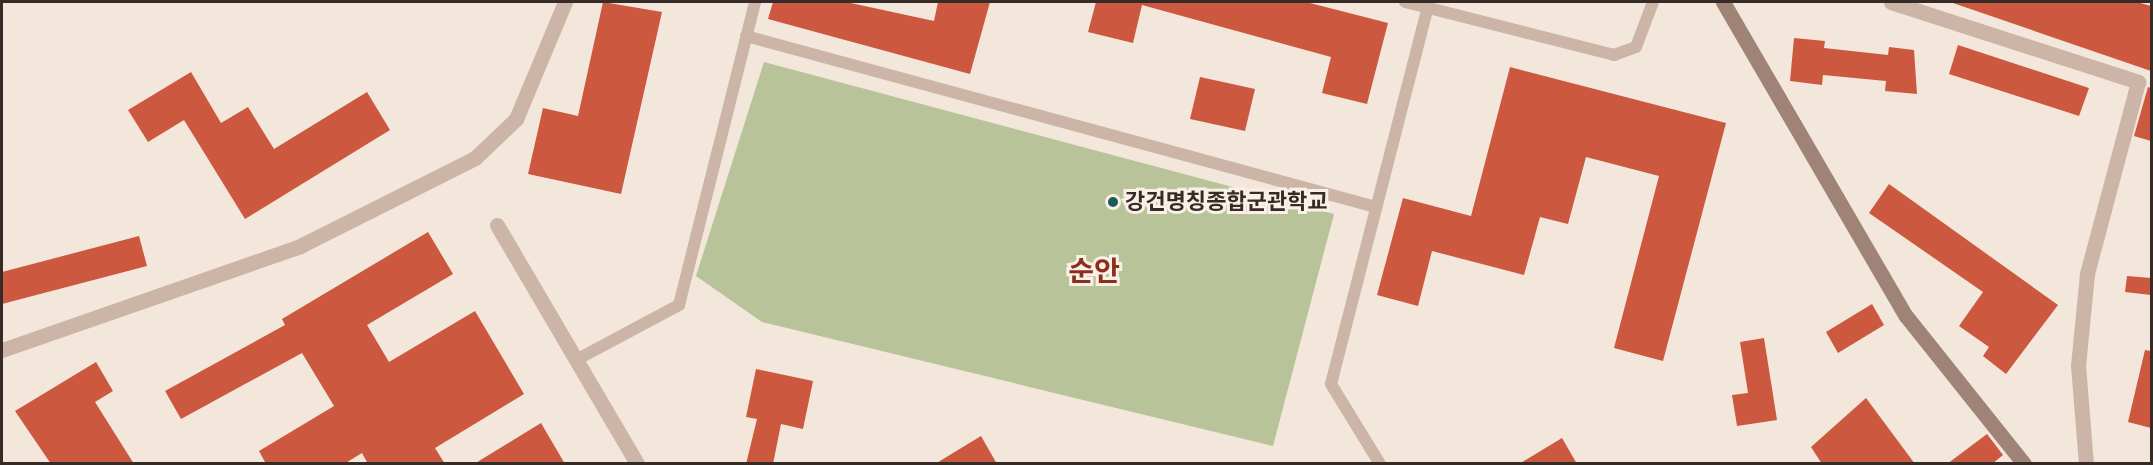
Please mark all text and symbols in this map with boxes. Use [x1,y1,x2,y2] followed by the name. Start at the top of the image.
[1125,189,1327,215] place label: 강건명칭종합군관학교
[1106,195,1120,209] marker: 강건명칭종합군관학교
[1068,255,1120,289] district label: 순안

